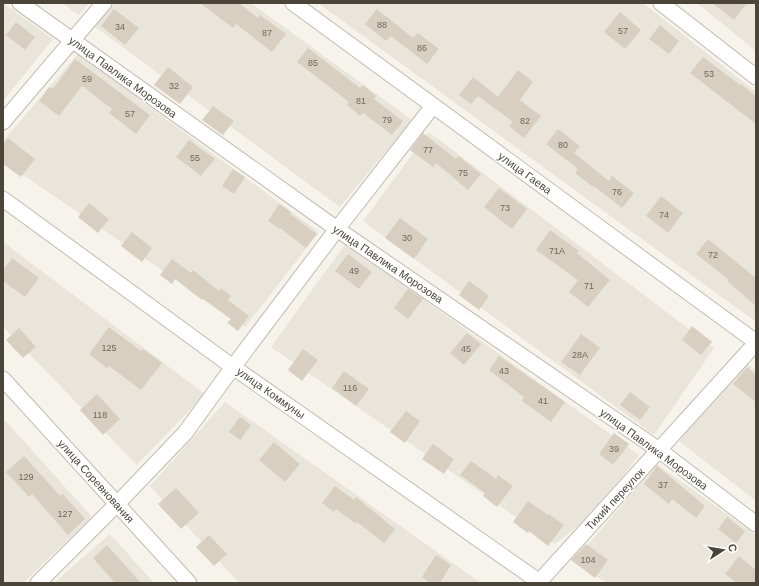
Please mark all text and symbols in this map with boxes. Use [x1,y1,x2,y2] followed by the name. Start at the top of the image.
[377,20,387,30] house number: 88
[115,22,125,32] house number: 34
[618,26,628,36] house number: 57
[262,28,272,38] house number: 87
[67,34,180,121] street label: улица Павлика Морозова
[417,43,427,53] house number: 86
[308,58,318,68] house number: 85
[704,69,714,79] house number: 53
[82,74,92,84] house number: 59
[169,81,179,91] house number: 32
[356,96,366,106] house number: 81
[125,109,135,119] house number: 57
[382,115,392,125] house number: 79
[520,116,530,126] house number: 82
[558,140,568,150] house number: 80
[423,145,433,155] house number: 77
[496,150,555,197] street label: улица Гаева
[190,153,200,163] house number: 55
[458,168,468,178] house number: 75
[612,187,622,197] house number: 76
[500,203,510,213] house number: 73
[659,210,669,220] house number: 74
[331,223,446,306] street label: улица Павлика Морозова
[402,233,412,243] house number: 30
[549,246,565,256] house number: 71А
[708,250,718,260] house number: 72
[349,266,359,276] house number: 49
[584,281,594,291] house number: 71
[101,343,117,353] house number: 125
[461,344,471,354] house number: 45
[572,350,588,360] house number: 28А
[235,365,308,421] street label: улица Коммуны
[499,366,509,376] house number: 43
[343,383,357,393] house number: 116
[538,396,548,406] house number: 41
[598,406,711,493] street label: улица Павлика Морозова
[93,410,107,420] house number: 118
[56,437,136,525] street label: улица Соревнования
[609,444,619,454] house number: 39
[583,465,647,532] street label: Тихий переулок
[18,472,34,482] house number: 129
[658,480,668,490] house number: 37
[57,509,73,519] house number: 127
[703,530,743,570] north arrow
[726,543,739,553] text: С
[580,555,596,565] house number: 104

